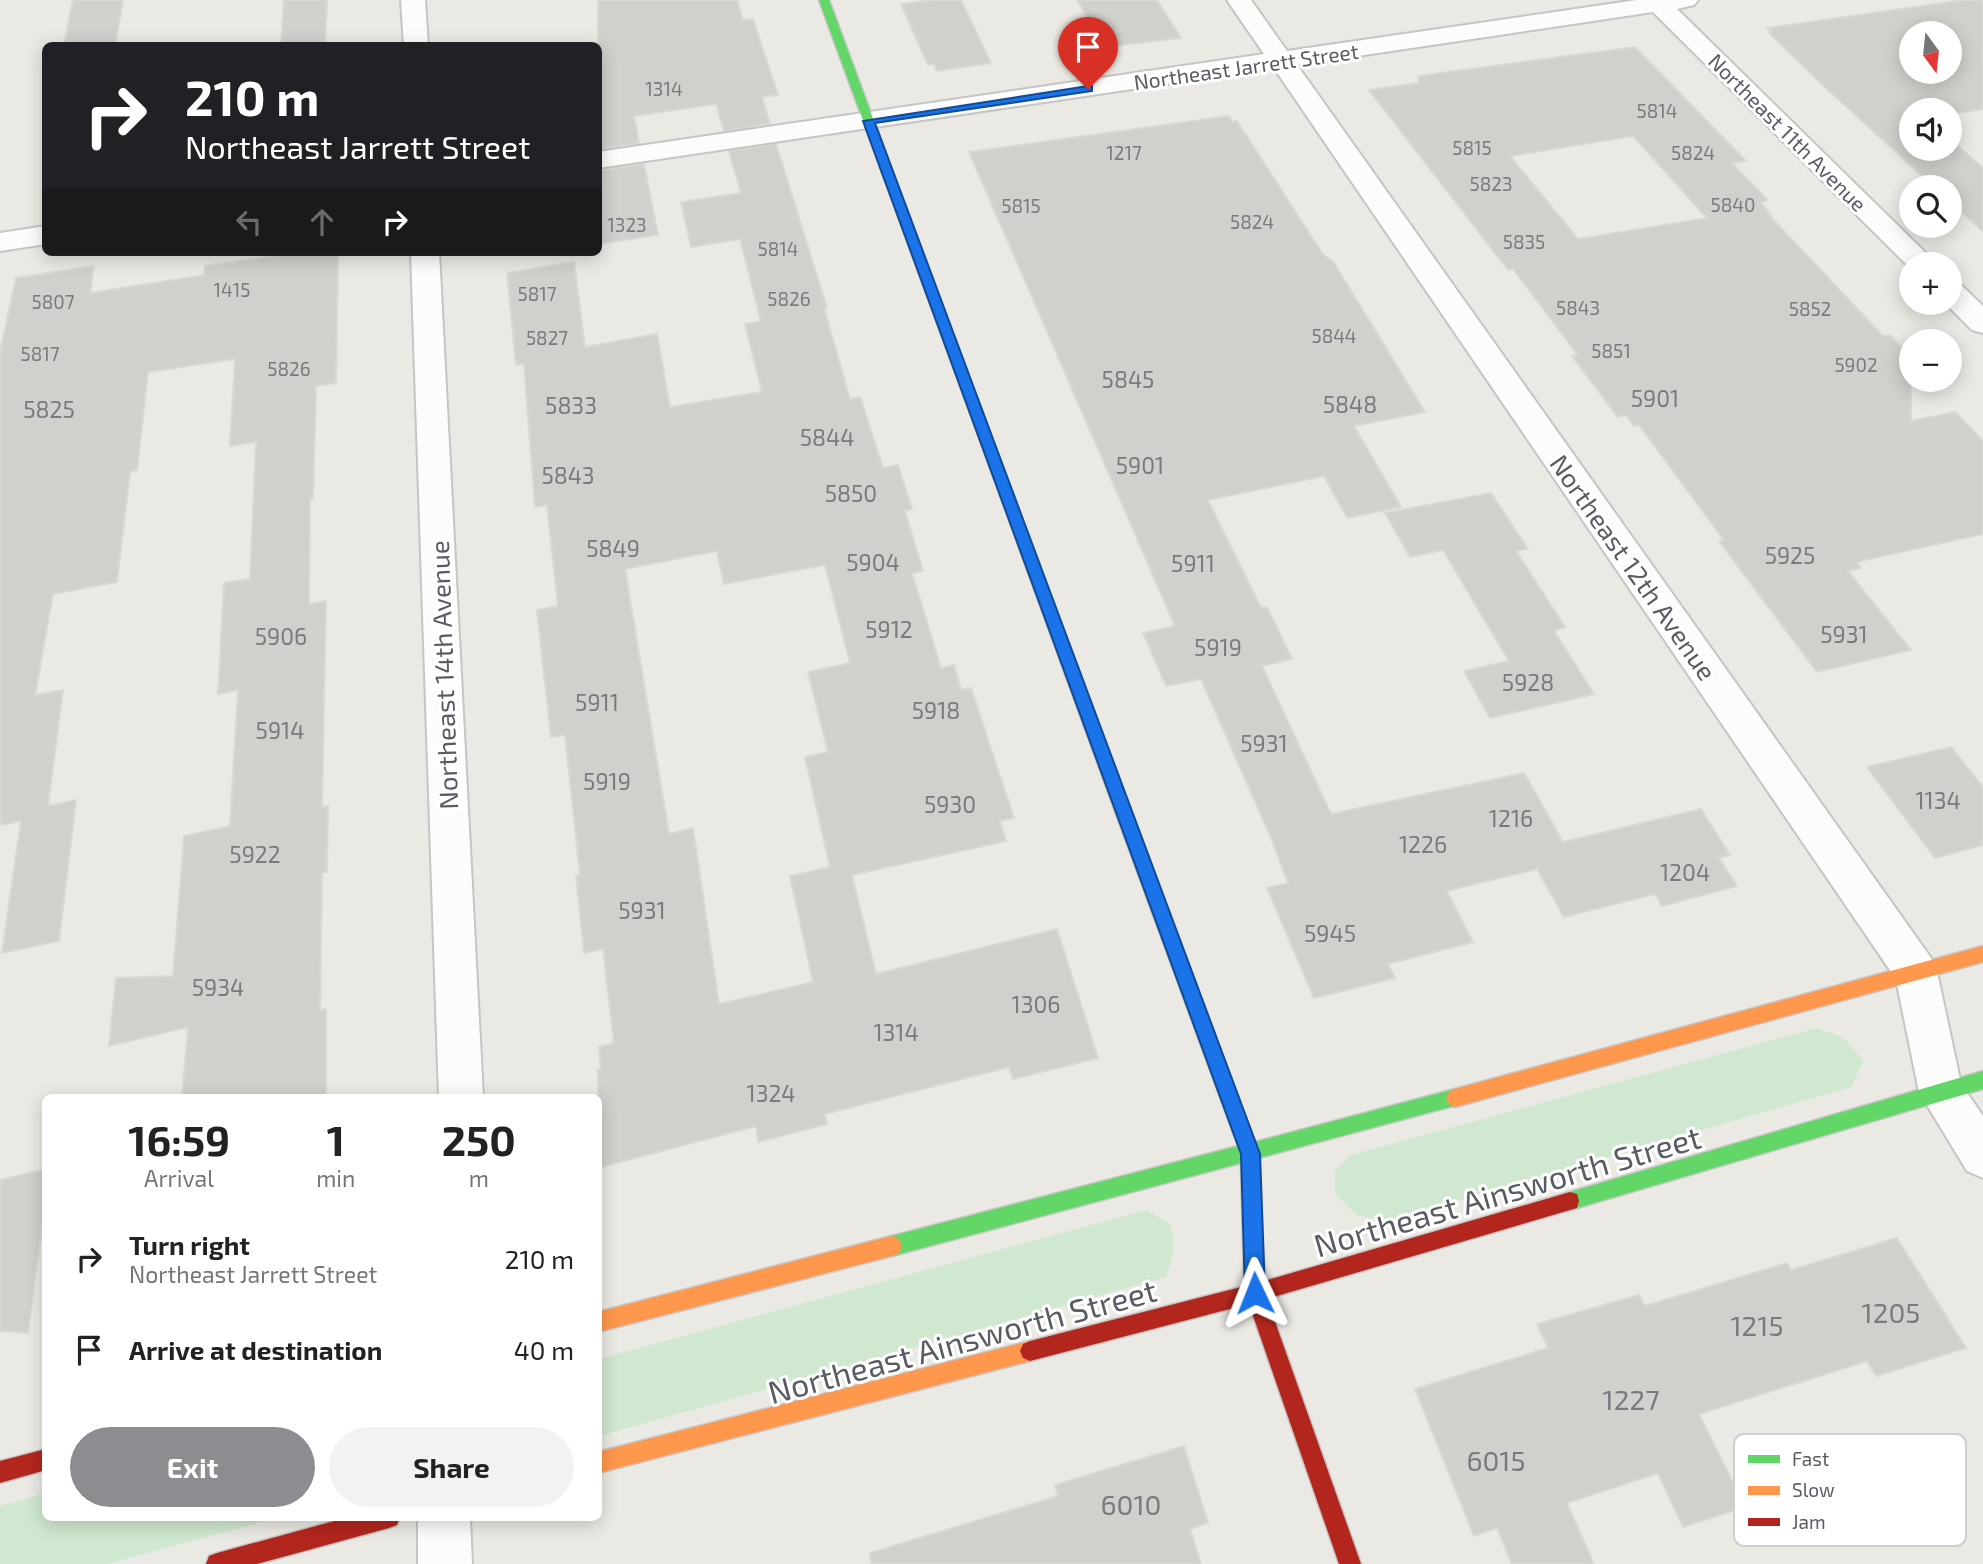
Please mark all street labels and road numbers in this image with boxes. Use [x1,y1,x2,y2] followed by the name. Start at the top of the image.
[1132,38,1360,94] street label: Northeast Jarrett Street
[1704,48,1872,216] street label: Northeast 11th Avenue
[1544,448,1724,686] street label: Northeast 12th Avenue
[423,540,463,810] street label: Northeast 14th Avenue
[1309,1117,1705,1263] street label: Northeast Ainsworth Street
[764,1270,1160,1410] street label: Northeast Ainsworth Street

